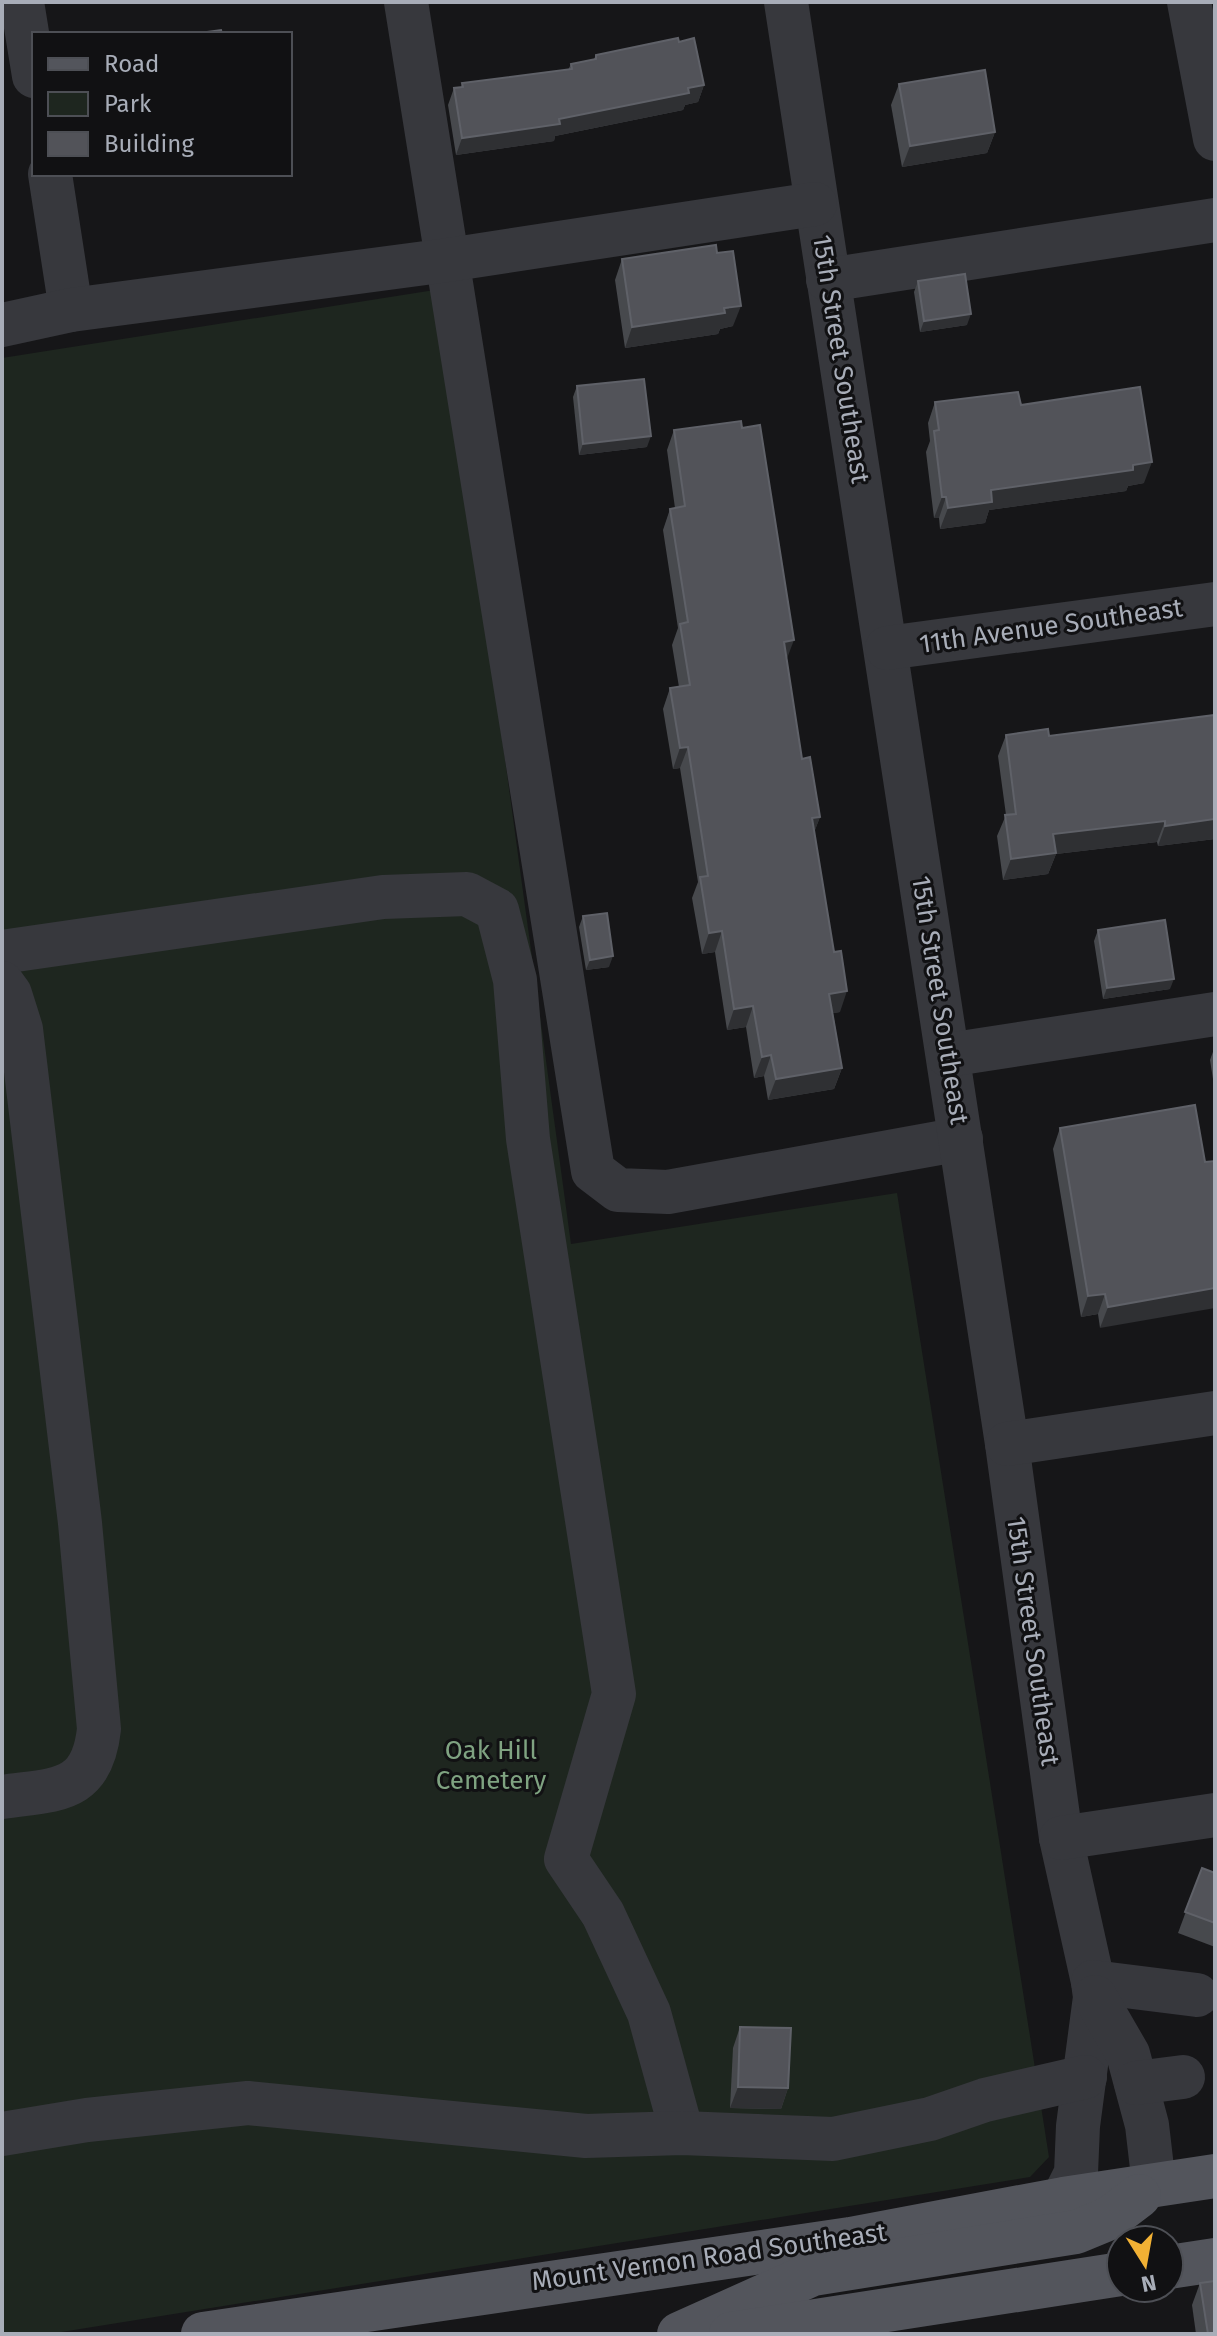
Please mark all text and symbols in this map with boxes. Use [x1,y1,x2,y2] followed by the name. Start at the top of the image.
[32,32,292,176] legend
[104,50,159,78] text: Road
[104,90,152,118] text: Park
[104,130,194,158] text: Building
[806,232,876,486] street label: 15th Street Southeast
[917,592,1185,660] street label: 11th Avenue Southeast
[905,873,975,1127] street label: 15th Street Southeast
[1000,1514,1066,1768] street label: 15th Street Southeast
[436,1735,547,1796] park label: Oak Hill Cemetery
[530,2217,889,2297] street label: Mount Vernon Road Southeast
[1105,2224,1185,2304] north arrow
[1139,2268,1158,2298] text: N

